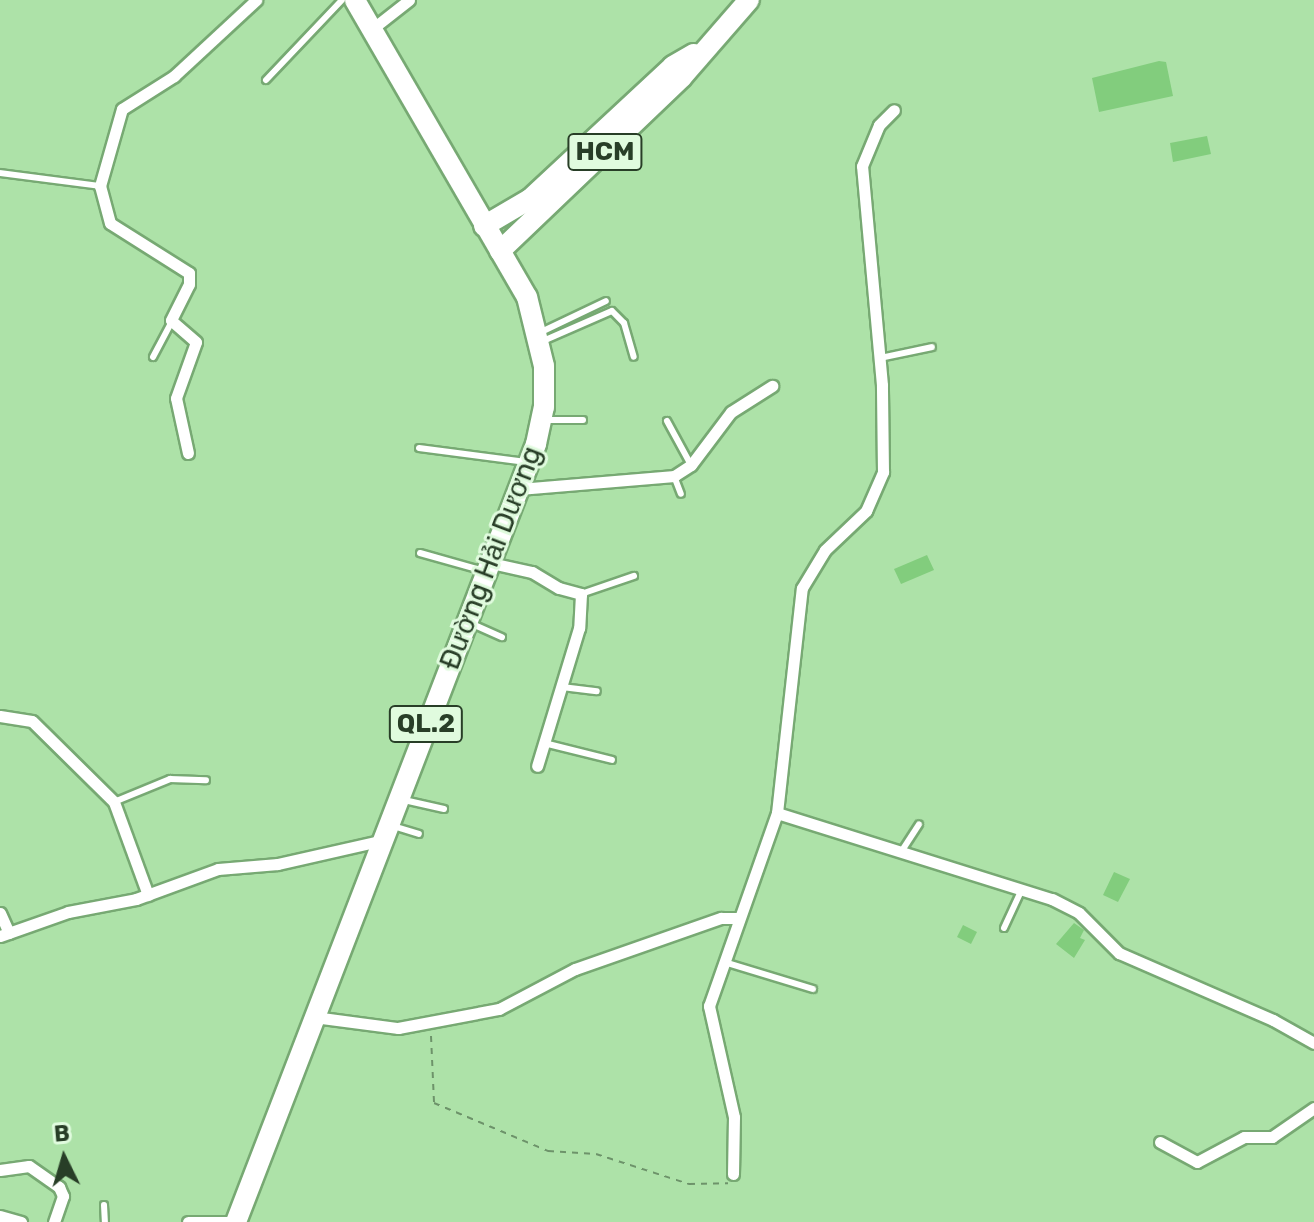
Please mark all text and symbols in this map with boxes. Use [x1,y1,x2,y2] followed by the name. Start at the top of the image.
[567,130,643,174] road number: HCM
[433,442,549,674] street label: Đường Hải Dương
[388,702,464,746] road number: QL.2
[24,1118,104,1198] north arrow
[53,1119,71,1148] text: B

